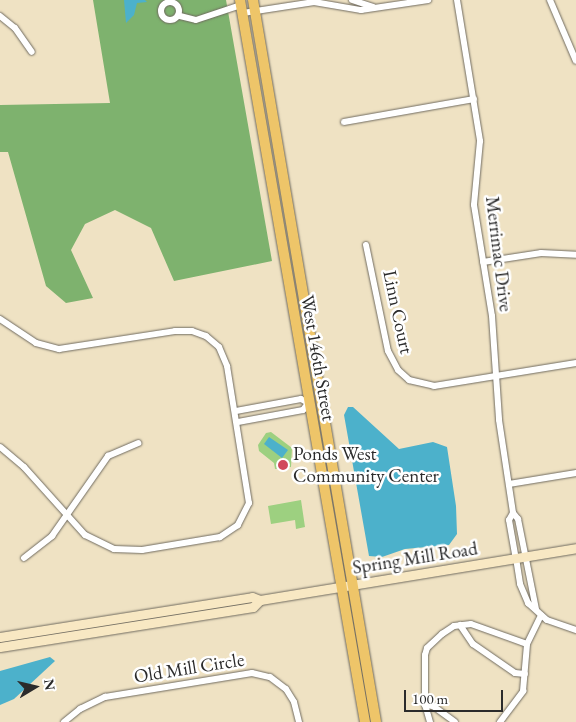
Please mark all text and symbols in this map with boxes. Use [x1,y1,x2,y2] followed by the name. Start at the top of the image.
[481,195,517,313] street label: Merrimac Drive
[378,268,418,356] street label: Linn Court
[296,293,340,423] street label: West 146th Street
[293,443,439,487] place label: Ponds West Community Center
[277,459,289,471] marker: Ponds West Community Center
[351,537,479,579] street label: Spring Mill Road
[132,648,246,688] street label: Old Mill Circle
[10,662,60,712] north arrow
[40,678,60,692] text: N
[406,680,505,712] scale bar
[412,689,448,708] text: 100 m

